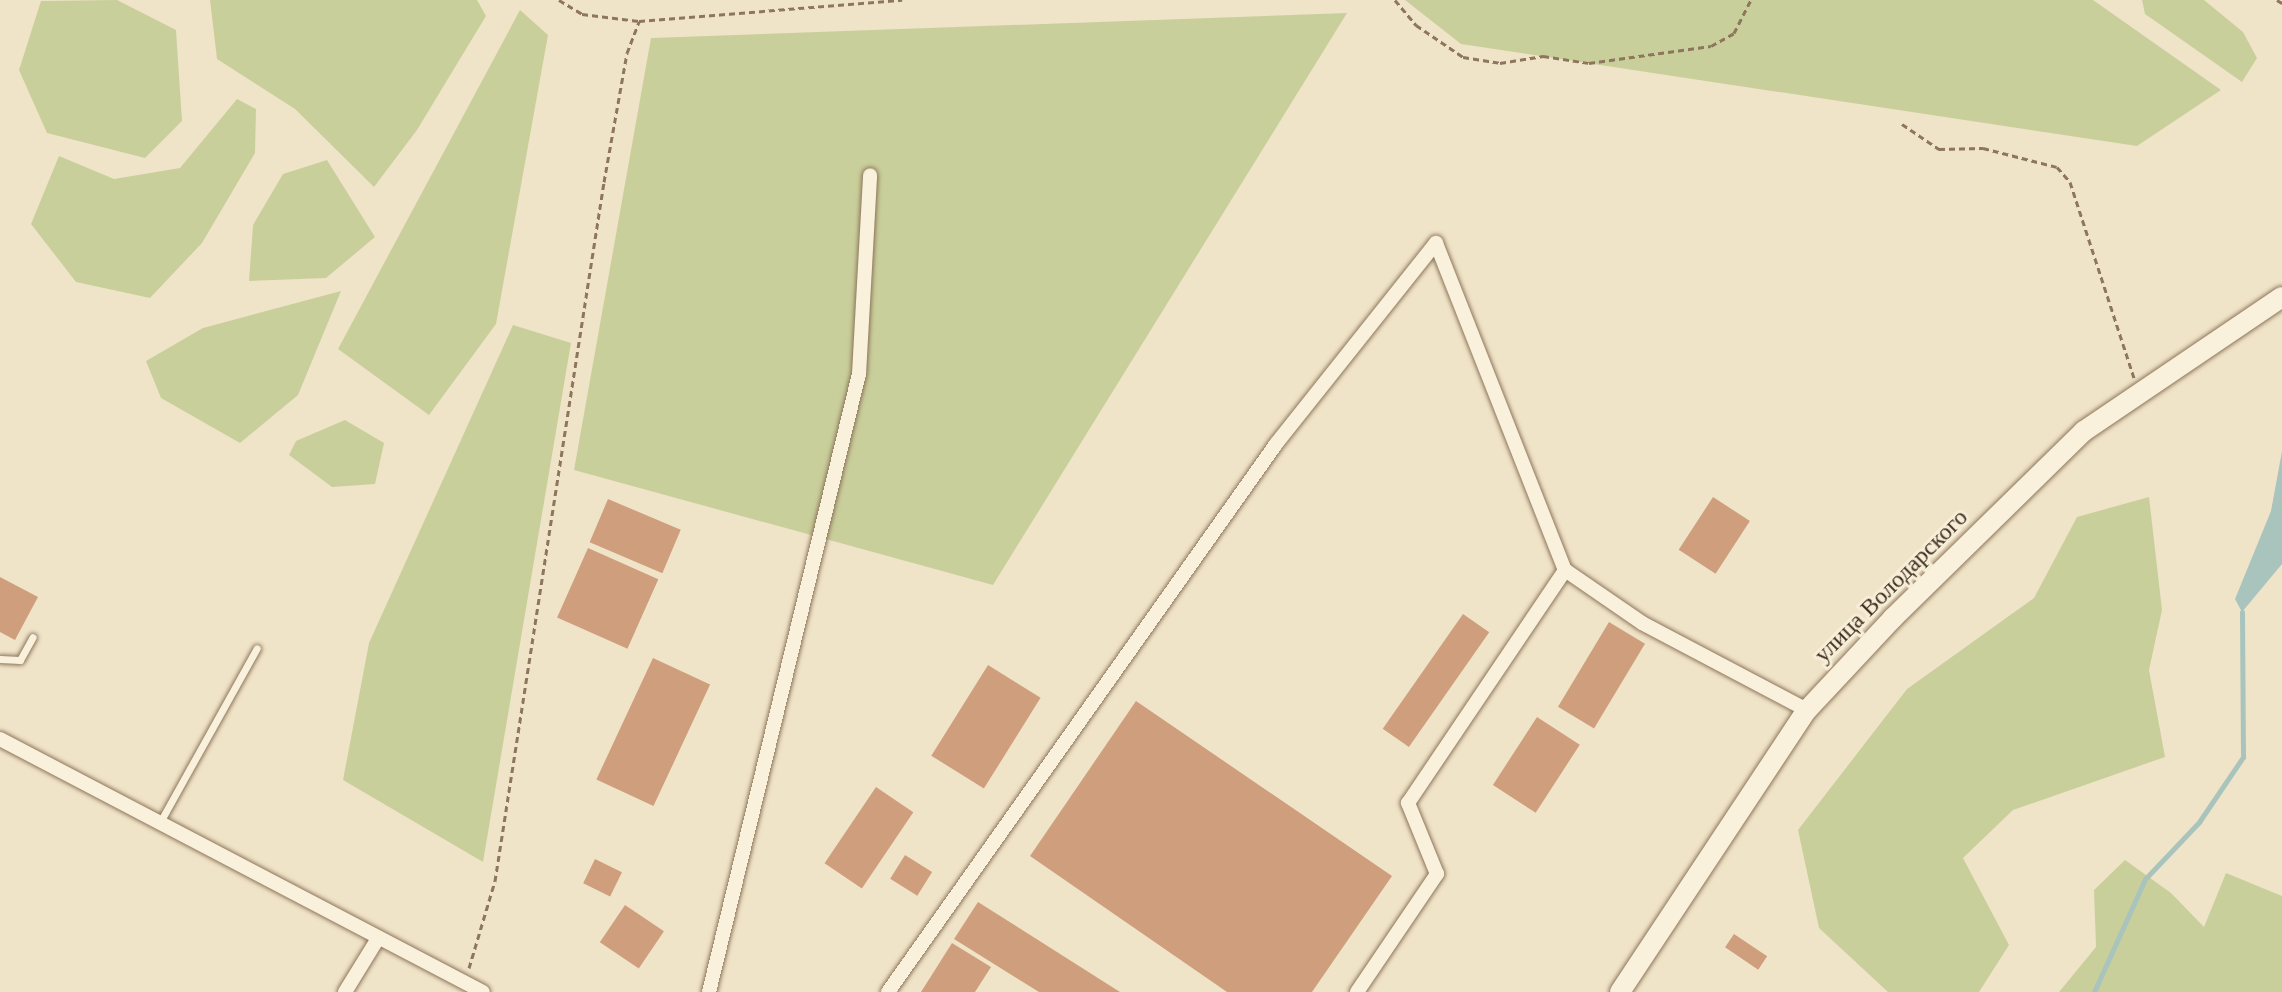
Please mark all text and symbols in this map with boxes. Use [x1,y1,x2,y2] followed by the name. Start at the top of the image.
[1808,503,1974,669] street label: улица Володарского

